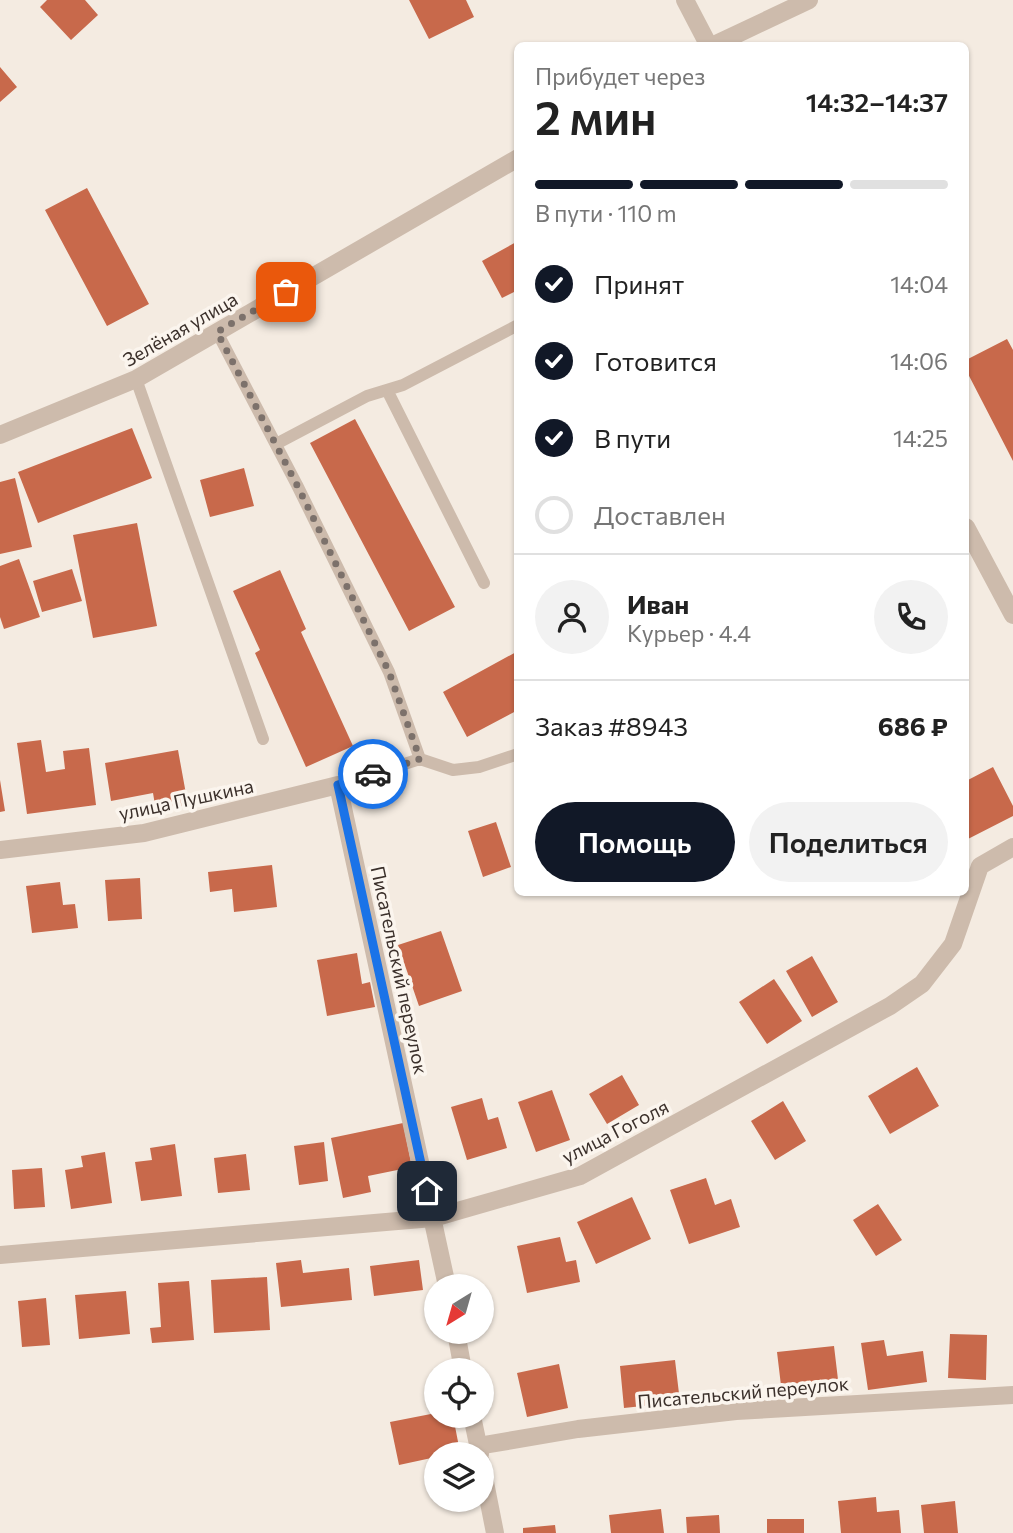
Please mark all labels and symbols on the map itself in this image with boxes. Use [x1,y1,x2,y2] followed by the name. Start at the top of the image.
[256,262,316,322] pin
[119,287,241,371] street label: Зелёная улица
[338,739,408,809] courier
[117,773,255,825] street label: улица Пушкина
[367,864,433,1076] street label: Писательский переулок
[558,1094,672,1168] street label: улица Гоголя
[397,1161,457,1221] pin
[424,1274,494,1344] north arrow
[636,1371,850,1413] street label: Писательский переулок

